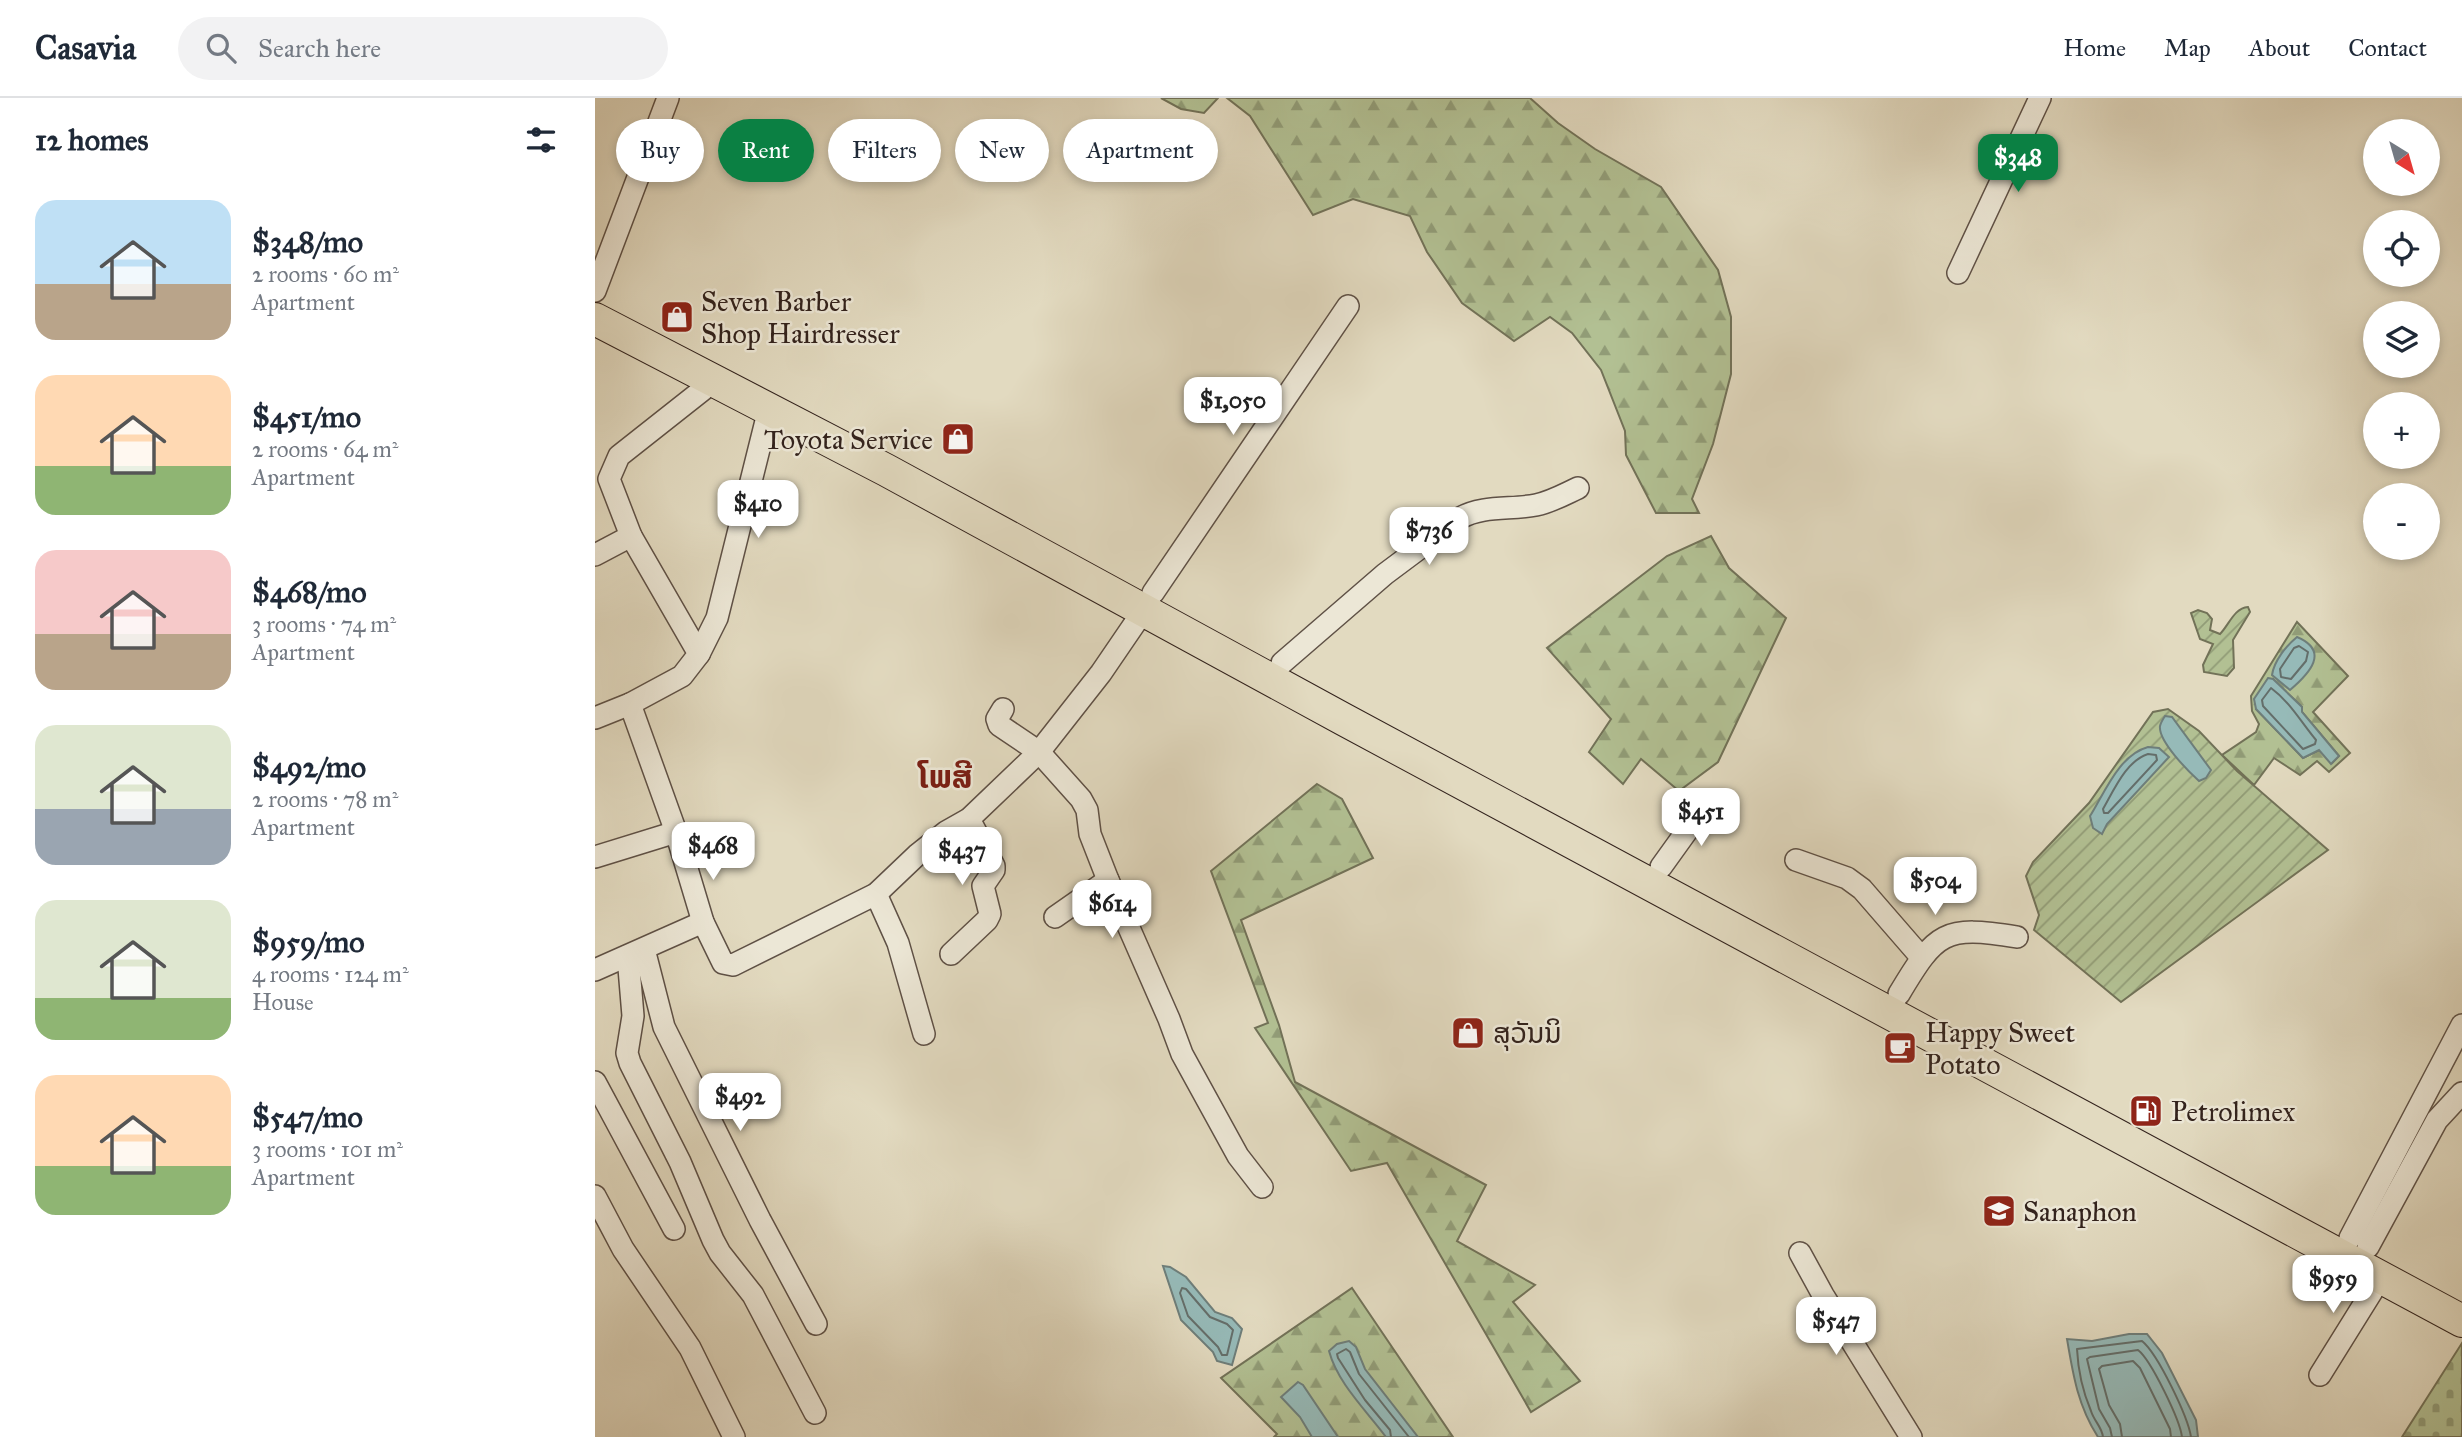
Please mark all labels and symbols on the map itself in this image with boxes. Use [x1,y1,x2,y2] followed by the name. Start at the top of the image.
[2363,119,2439,196] north arrow
[1977,134,2059,194] pin: $348
[701,284,900,351] place label: Seven Barber Shop Hairdresser
[658,298,696,336] shop icon: Seven Barber Shop Hairdresser
[1176,378,1290,437] pin: $1,050
[939,420,977,458] shop icon: Toyota Service
[764,422,933,457] place label: Toyota Service
[717,480,799,540] pin: $410
[1388,508,1470,567] pin: $736
[916,758,973,797] district label: ໂພສີ
[1660,788,1742,848] pin: $451
[672,822,754,882] pin: $468
[921,828,1003,887] pin: $437
[1894,858,1976,917] pin: $504
[1071,880,1153,940] pin: $614
[1449,1014,1487,1052] shop icon: ສຸວັນນິ
[1925,1015,2075,1082] place label: Happy Sweet Potato
[1493,1016,1562,1051] place label: ສຸວັນນິ
[1881,1029,1919,1067] cafe icon: Happy Sweet Potato
[699,1074,781,1133] pin: $492
[2127,1092,2165,1130] fuel station icon: Petrolimex
[2171,1094,2296,1129] place label: Petrolimex
[1980,1192,2018,1230] school or university icon: Sanaphon
[2023,1194,2137,1229] place label: Sanaphon
[2292,1256,2374,1315] pin: $959
[1795,1298,1877,1357] pin: $547

